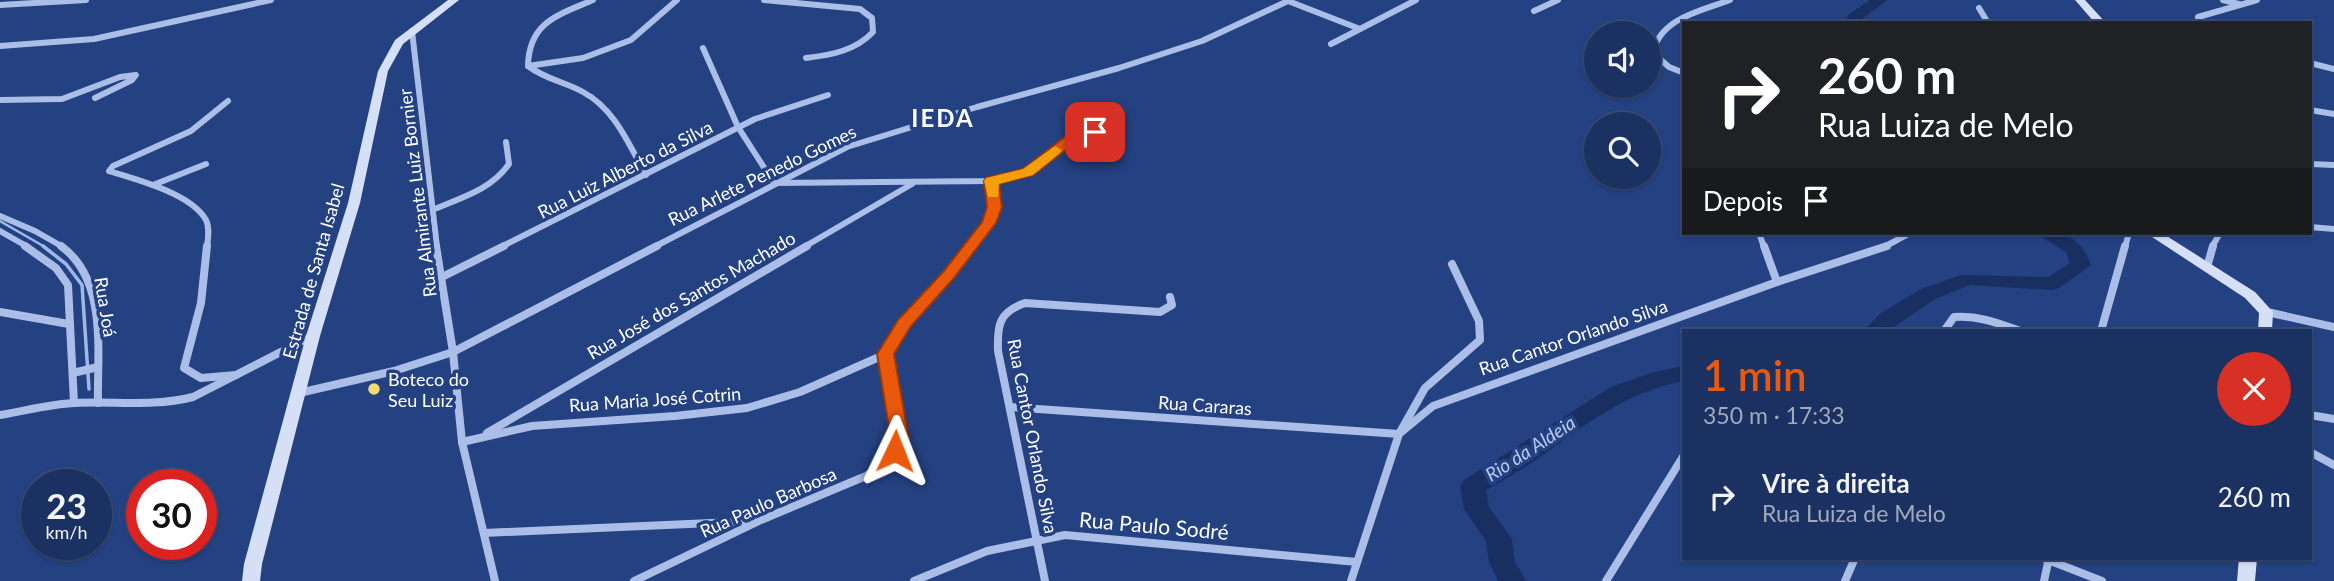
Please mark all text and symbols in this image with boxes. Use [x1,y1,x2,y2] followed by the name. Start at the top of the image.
[1584,21,1661,189] map controls
[1584,21,1661,98] button: sound
[1818,46,1956,104] text: 260 m
[1703,49,1794,140] icon: right
[393,87,441,298] street label: Rua Almirante Luiz Bornier
[1065,102,1125,162] pin
[911,103,975,132] district label: IEDA
[1818,105,2074,144] text: Rua Luiza de Melo
[1584,112,1661,189] button: search
[1076,113,1114,151] icon: arrive
[534,115,716,223] street label: Rua Luiz Alberto da Silva
[664,120,860,230] street label: Rua Arlete Penedo Gomes
[277,181,349,361] street label: Estrada de Santa Isabel
[1797,182,1835,220] icon: arrive
[1703,185,1783,217] text: Depois
[583,226,799,364] street label: Rua José dos Santos Machado
[90,275,122,339] street label: Rua Joá
[1476,294,1670,380] street label: Rua Cantor Orlando Silva
[1003,337,1063,535] street label: Rua Cantor Orlando Silva
[1703,350,1807,400] text: 1 min
[2217,352,2291,426] button: close
[388,368,469,411] place label: Boteco do Seu Luiz
[366,381,382,397] marker: Boteco do Seu Luiz
[568,382,742,416] street label: Rua Maria José Cotrin
[1157,391,1253,419] street label: Rua Cararas
[1703,401,1845,429] text: 350 m · 17:33
[1481,410,1579,486] water label: Rio da Aldeia
[858,414,932,488] position arrow
[696,462,840,542] street label: Rua Paulo Barbosa
[1762,467,1910,499] text: Vire à direita
[126,469,217,560] speed limit sign: 30
[1703,478,1741,516] icon: right
[2218,481,2291,513] text: 260 m
[46,484,87,526] text: 23
[1762,499,1946,527] text: Rua Luiza de Melo
[1078,506,1230,544] street label: Rua Paulo Sodré
[45,521,88,543] text: km/h

